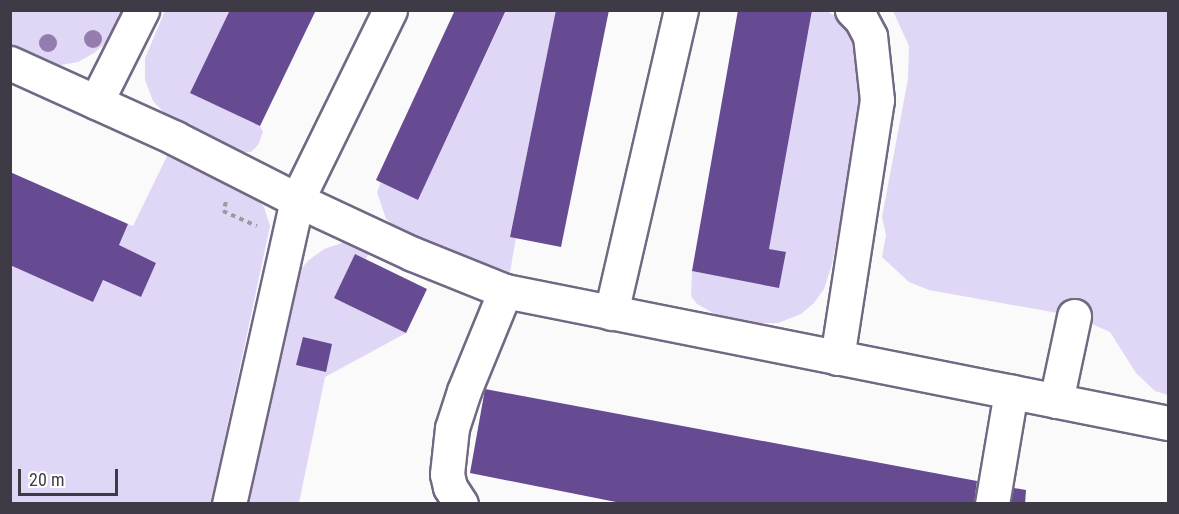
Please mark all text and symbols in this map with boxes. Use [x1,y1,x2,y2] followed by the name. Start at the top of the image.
[21,457,122,495] scale bar
[29,469,64,490] text: 20 m

